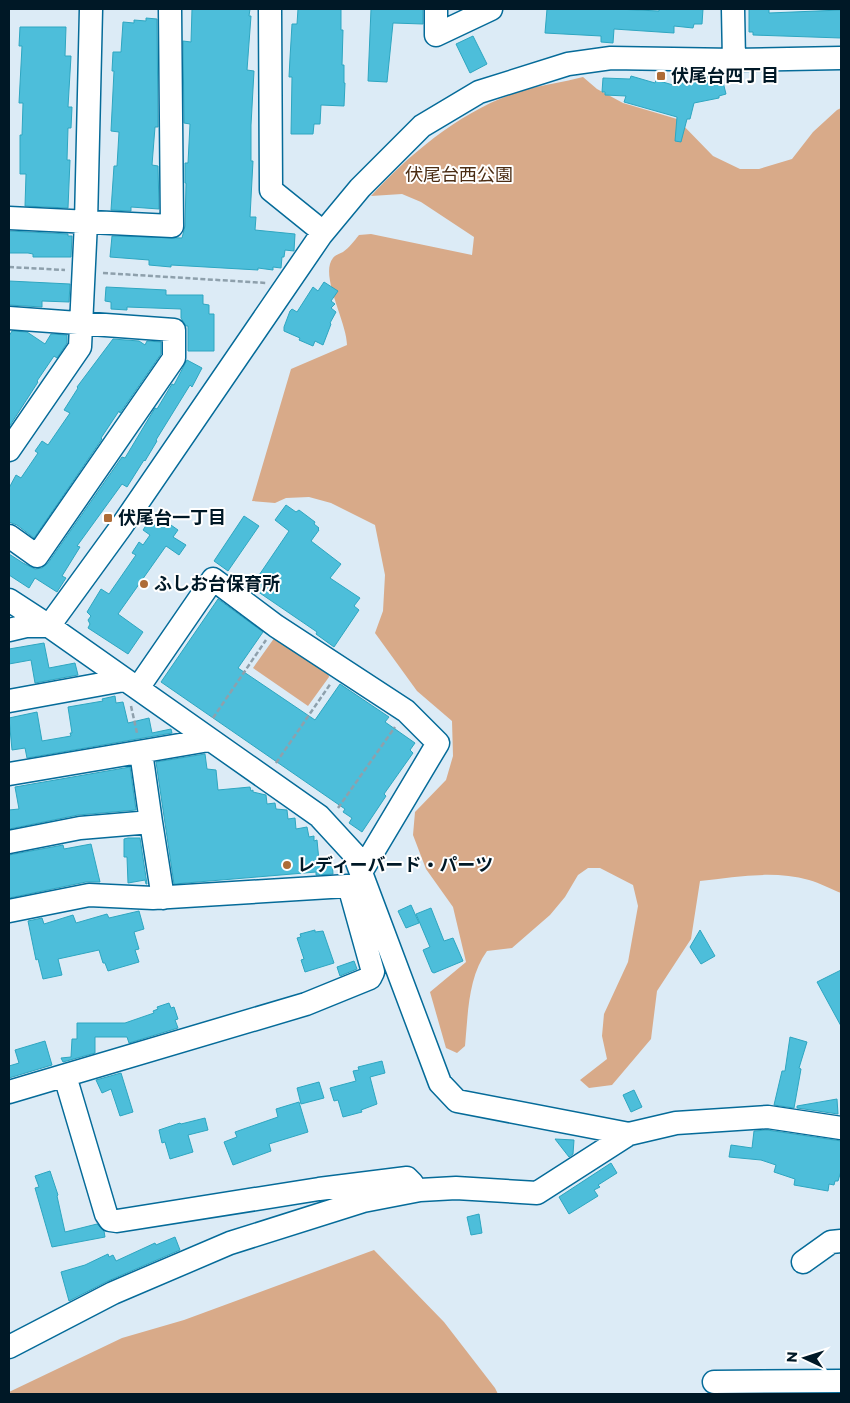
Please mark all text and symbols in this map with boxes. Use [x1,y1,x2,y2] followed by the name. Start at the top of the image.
[671,65,779,87] place label: 伏尾台四丁目
[655,70,667,82] marker: 伏尾台四丁目
[405,164,513,186] park label: 伏尾台⻄公園
[118,507,226,529] place label: 伏尾台一丁目
[102,512,114,524] marker: 伏尾台一丁目
[154,573,280,595] place label: ふしお台保育所
[138,578,150,590] marker: ふしお台保育所
[297,854,493,876] place label: レディーバード・パーツ
[281,859,293,871] marker: レディーバード・パーツ
[780,1333,830,1383] north arrow
[783,1351,801,1363] text: N

